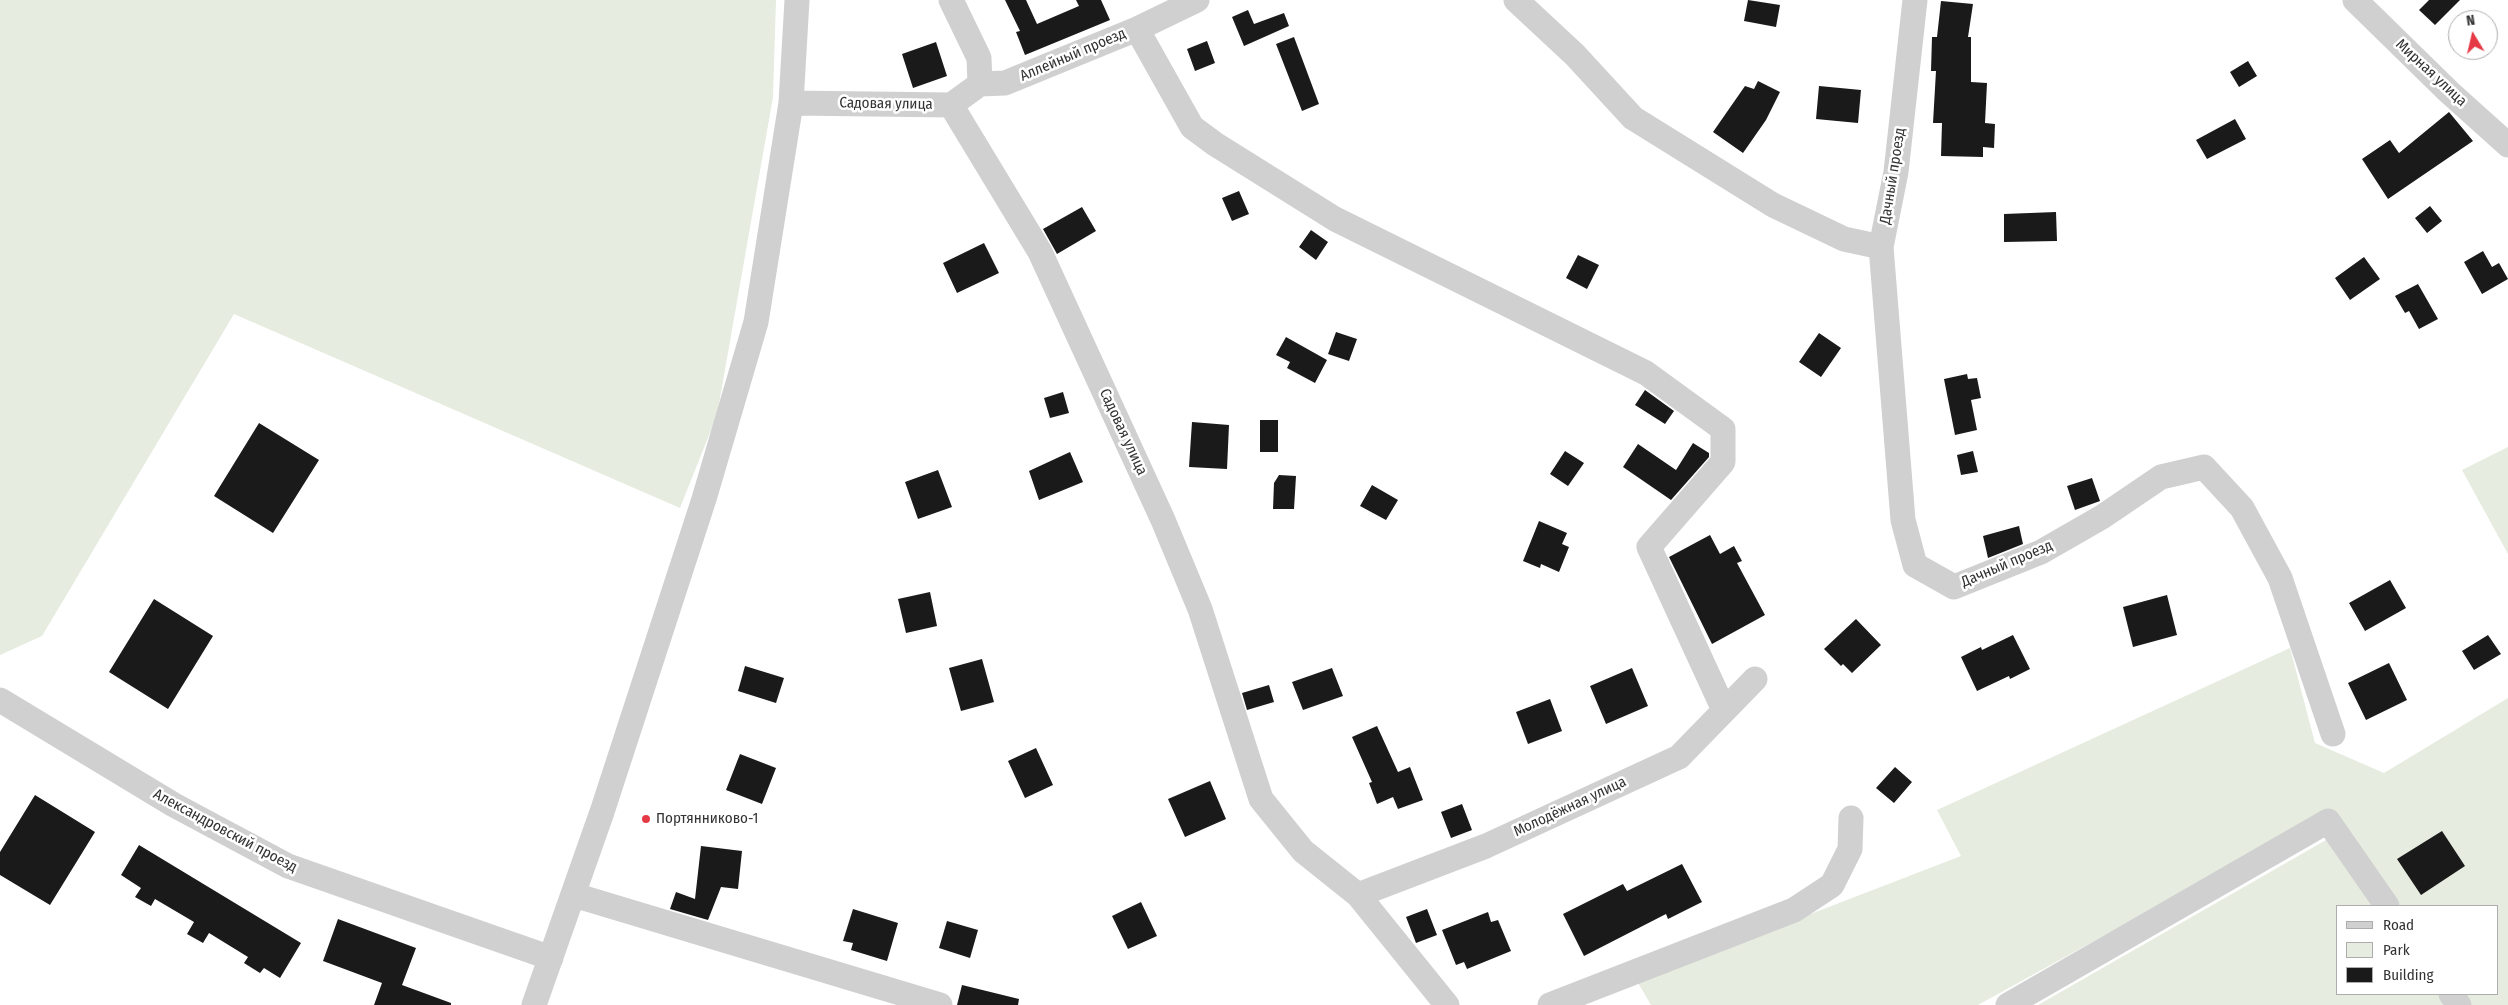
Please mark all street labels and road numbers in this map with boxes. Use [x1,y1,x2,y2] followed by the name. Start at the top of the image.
[1017,25,1129,85] street label: Аллейный проезд
[2392,36,2470,110] street label: Мирная улица
[839,94,933,114] street label: Садовая улица
[1876,126,1910,226] street label: Дачный проезд
[1095,386,1151,478] street label: Садовая улица
[1959,537,2055,591] street label: Дачный проезд
[1511,773,1629,841] street label: Молодёжная улица
[150,785,300,877] street label: Александровский проезд

